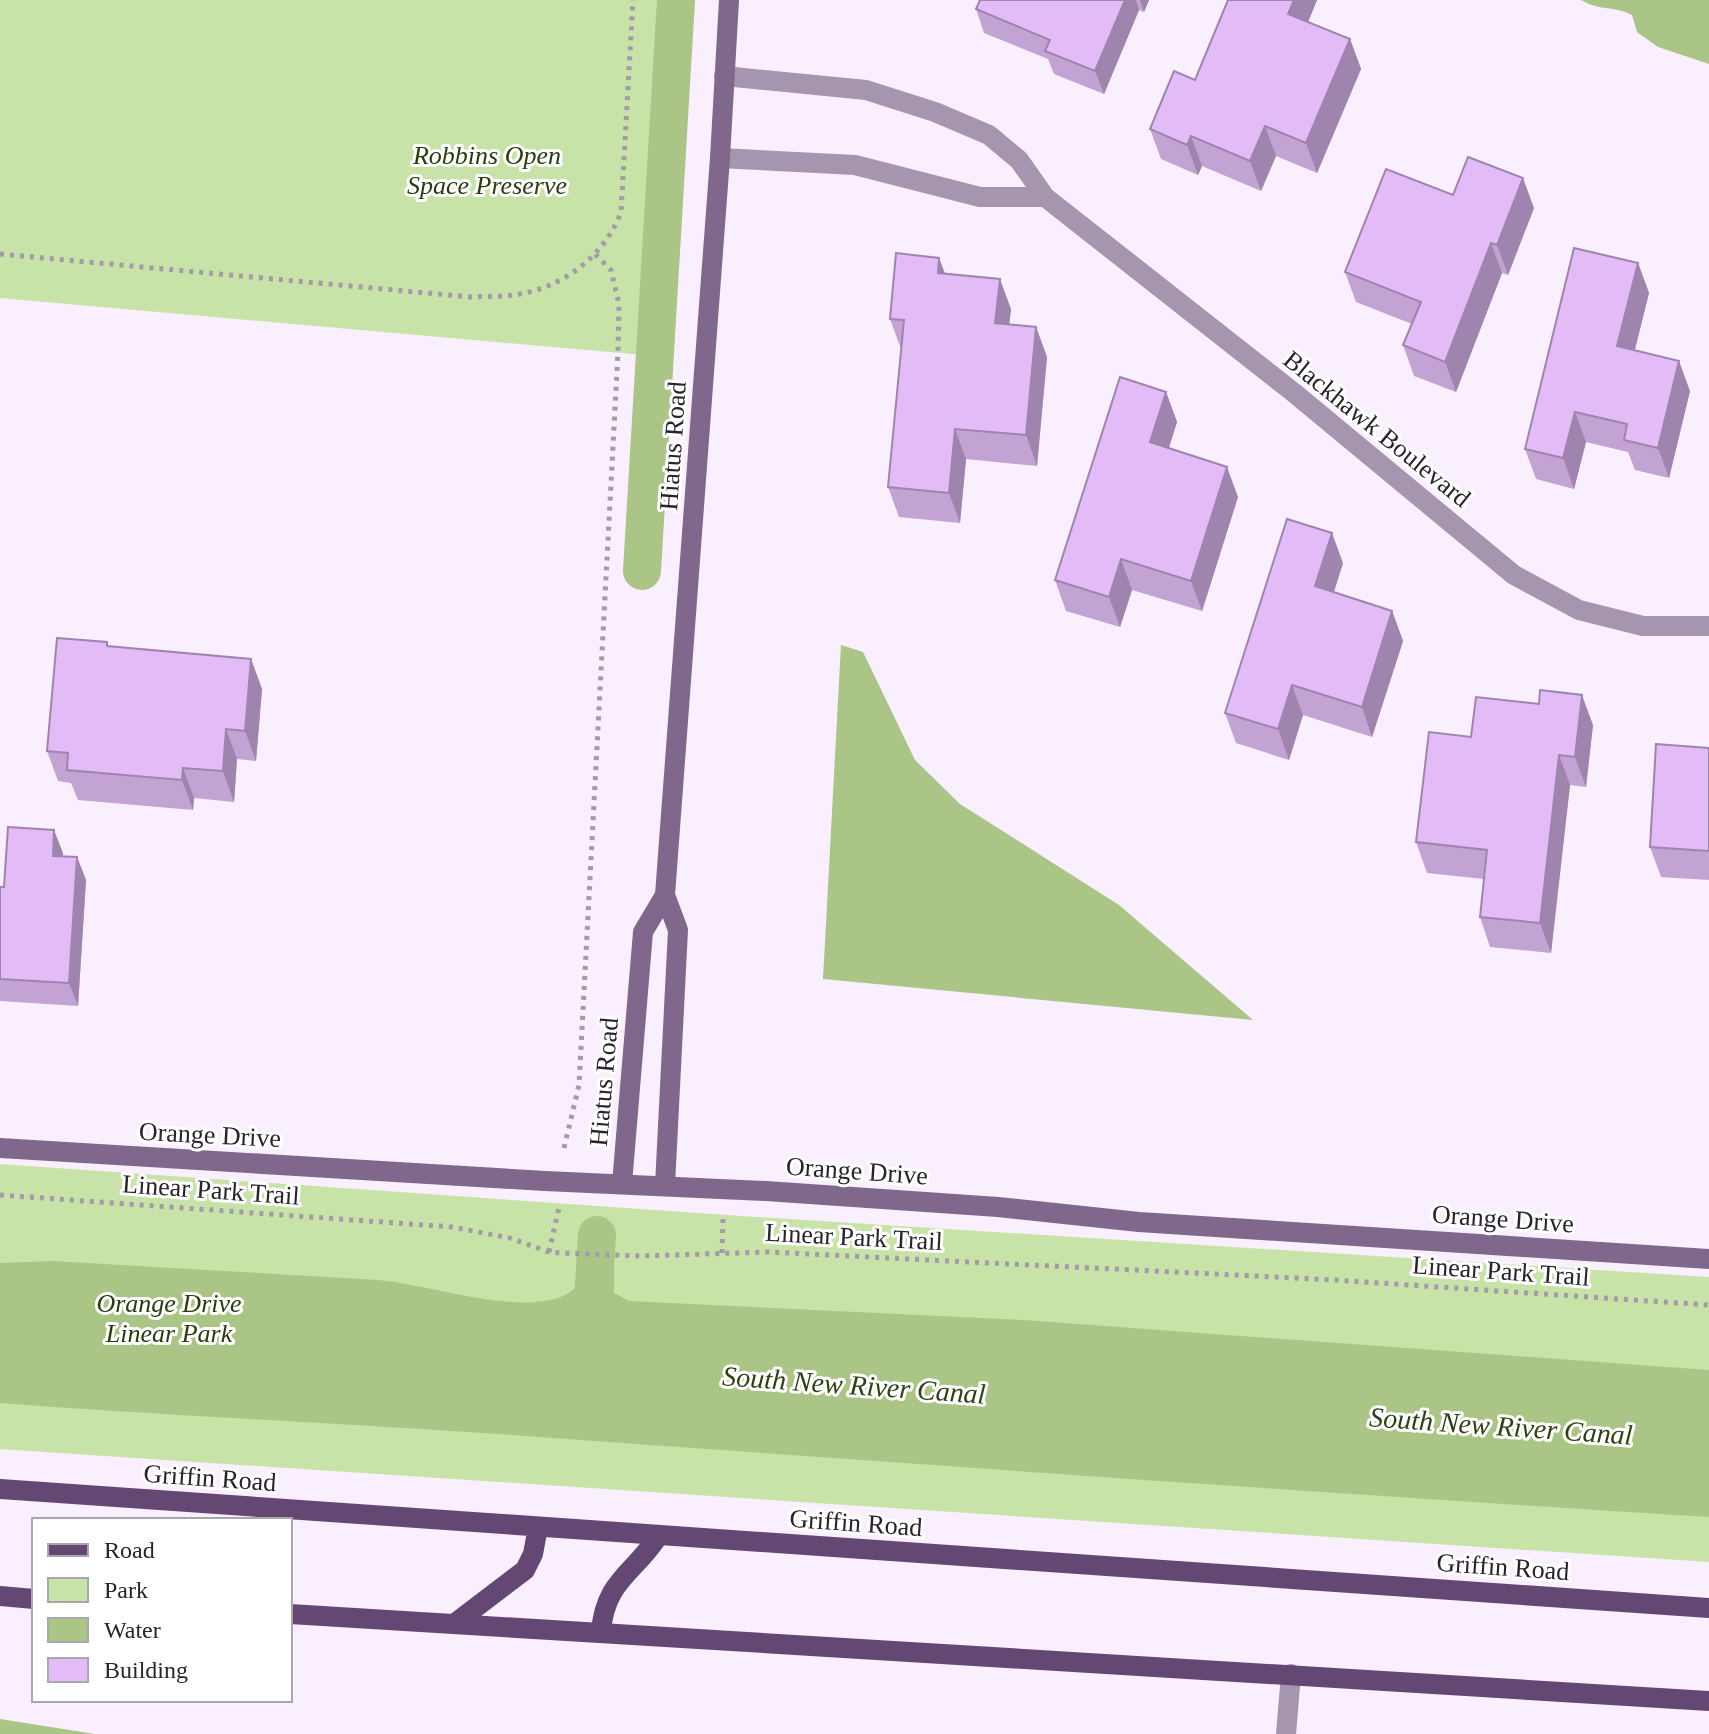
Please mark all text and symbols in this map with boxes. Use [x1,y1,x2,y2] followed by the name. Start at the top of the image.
[407,141,567,200] park label: Robbins Open Space Preserve
[1278,345,1476,513] street label: Blackhawk Boulevard
[654,381,692,511] street label: Hiatus Road
[584,1016,624,1148] street label: Hiatus Road
[138,1117,282,1153] street label: Orange Drive
[785,1152,929,1190] street label: Orange Drive
[121,1169,301,1211] street label: Linear Park Trail
[1431,1200,1575,1238] street label: Orange Drive
[765,1218,943,1256] street label: Linear Park Trail
[1411,1250,1591,1292] street label: Linear Park Trail
[96,1289,242,1348] park label: Orange Drive Linear Park
[721,1360,987,1410] water label: South New River Canal
[1368,1401,1634,1451] water label: South New River Canal
[143,1459,277,1497] street label: Griffin Road
[789,1504,923,1542] street label: Griffin Road
[32,1518,292,1702] legend
[104,1537,155,1563] text: Road
[1436,1548,1570,1586] street label: Griffin Road
[104,1577,148,1603] text: Park
[104,1617,161,1643] text: Water
[104,1657,188,1683] text: Building

